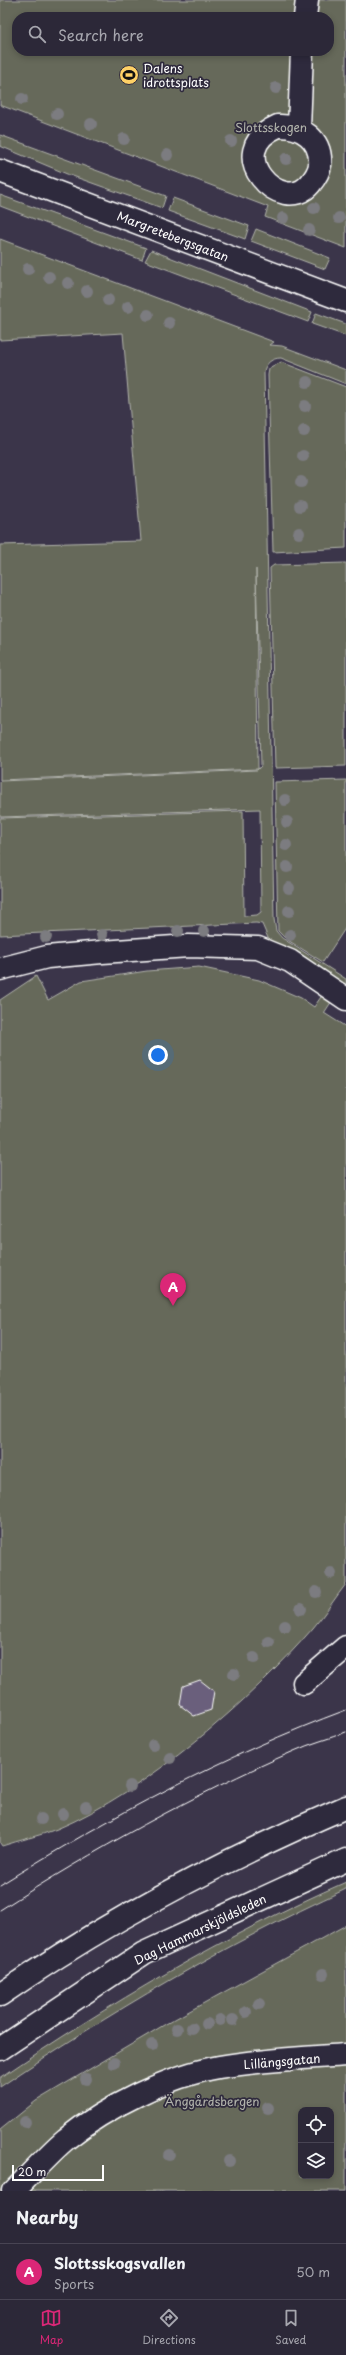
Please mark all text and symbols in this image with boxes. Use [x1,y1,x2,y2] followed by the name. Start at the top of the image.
[12,12,334,56] search box
[26,23,48,45] icon: search
[58,23,144,46] text: Search here
[143,59,209,91] place label: Dalens idrottsplats
[118,64,140,86] sports icon: Dalens idrottsplats
[235,118,307,136] park label: Slottsskogen
[114,206,232,266] street label: Margretebergsgatan
[148,1045,168,1065] your location
[160,1273,186,1306] pin: A
[131,1889,269,1969] street label: Dag Hammarskjöldsleden
[243,2049,321,2073] street label: Lillängsgatan
[164,2092,260,2110] park label: Änggårdsbergen
[298,2107,334,2179] map controls
[298,2107,334,2143] button: locate
[298,2143,334,2179] button: layers
[12,2163,104,2182] scale bar
[18,2163,46,2180] text: 20 m
[16,2204,78,2230] text: Nearby
[54,2251,186,2274] text: Slottsskogsvallen
[24,2262,34,2281] text: A
[296,2262,330,2281] text: 50 m
[54,2274,94,2293] text: Sports
[40,2307,63,2348] tab: Map
[142,2307,196,2348] tab: Directions
[275,2307,306,2348] tab: Saved

